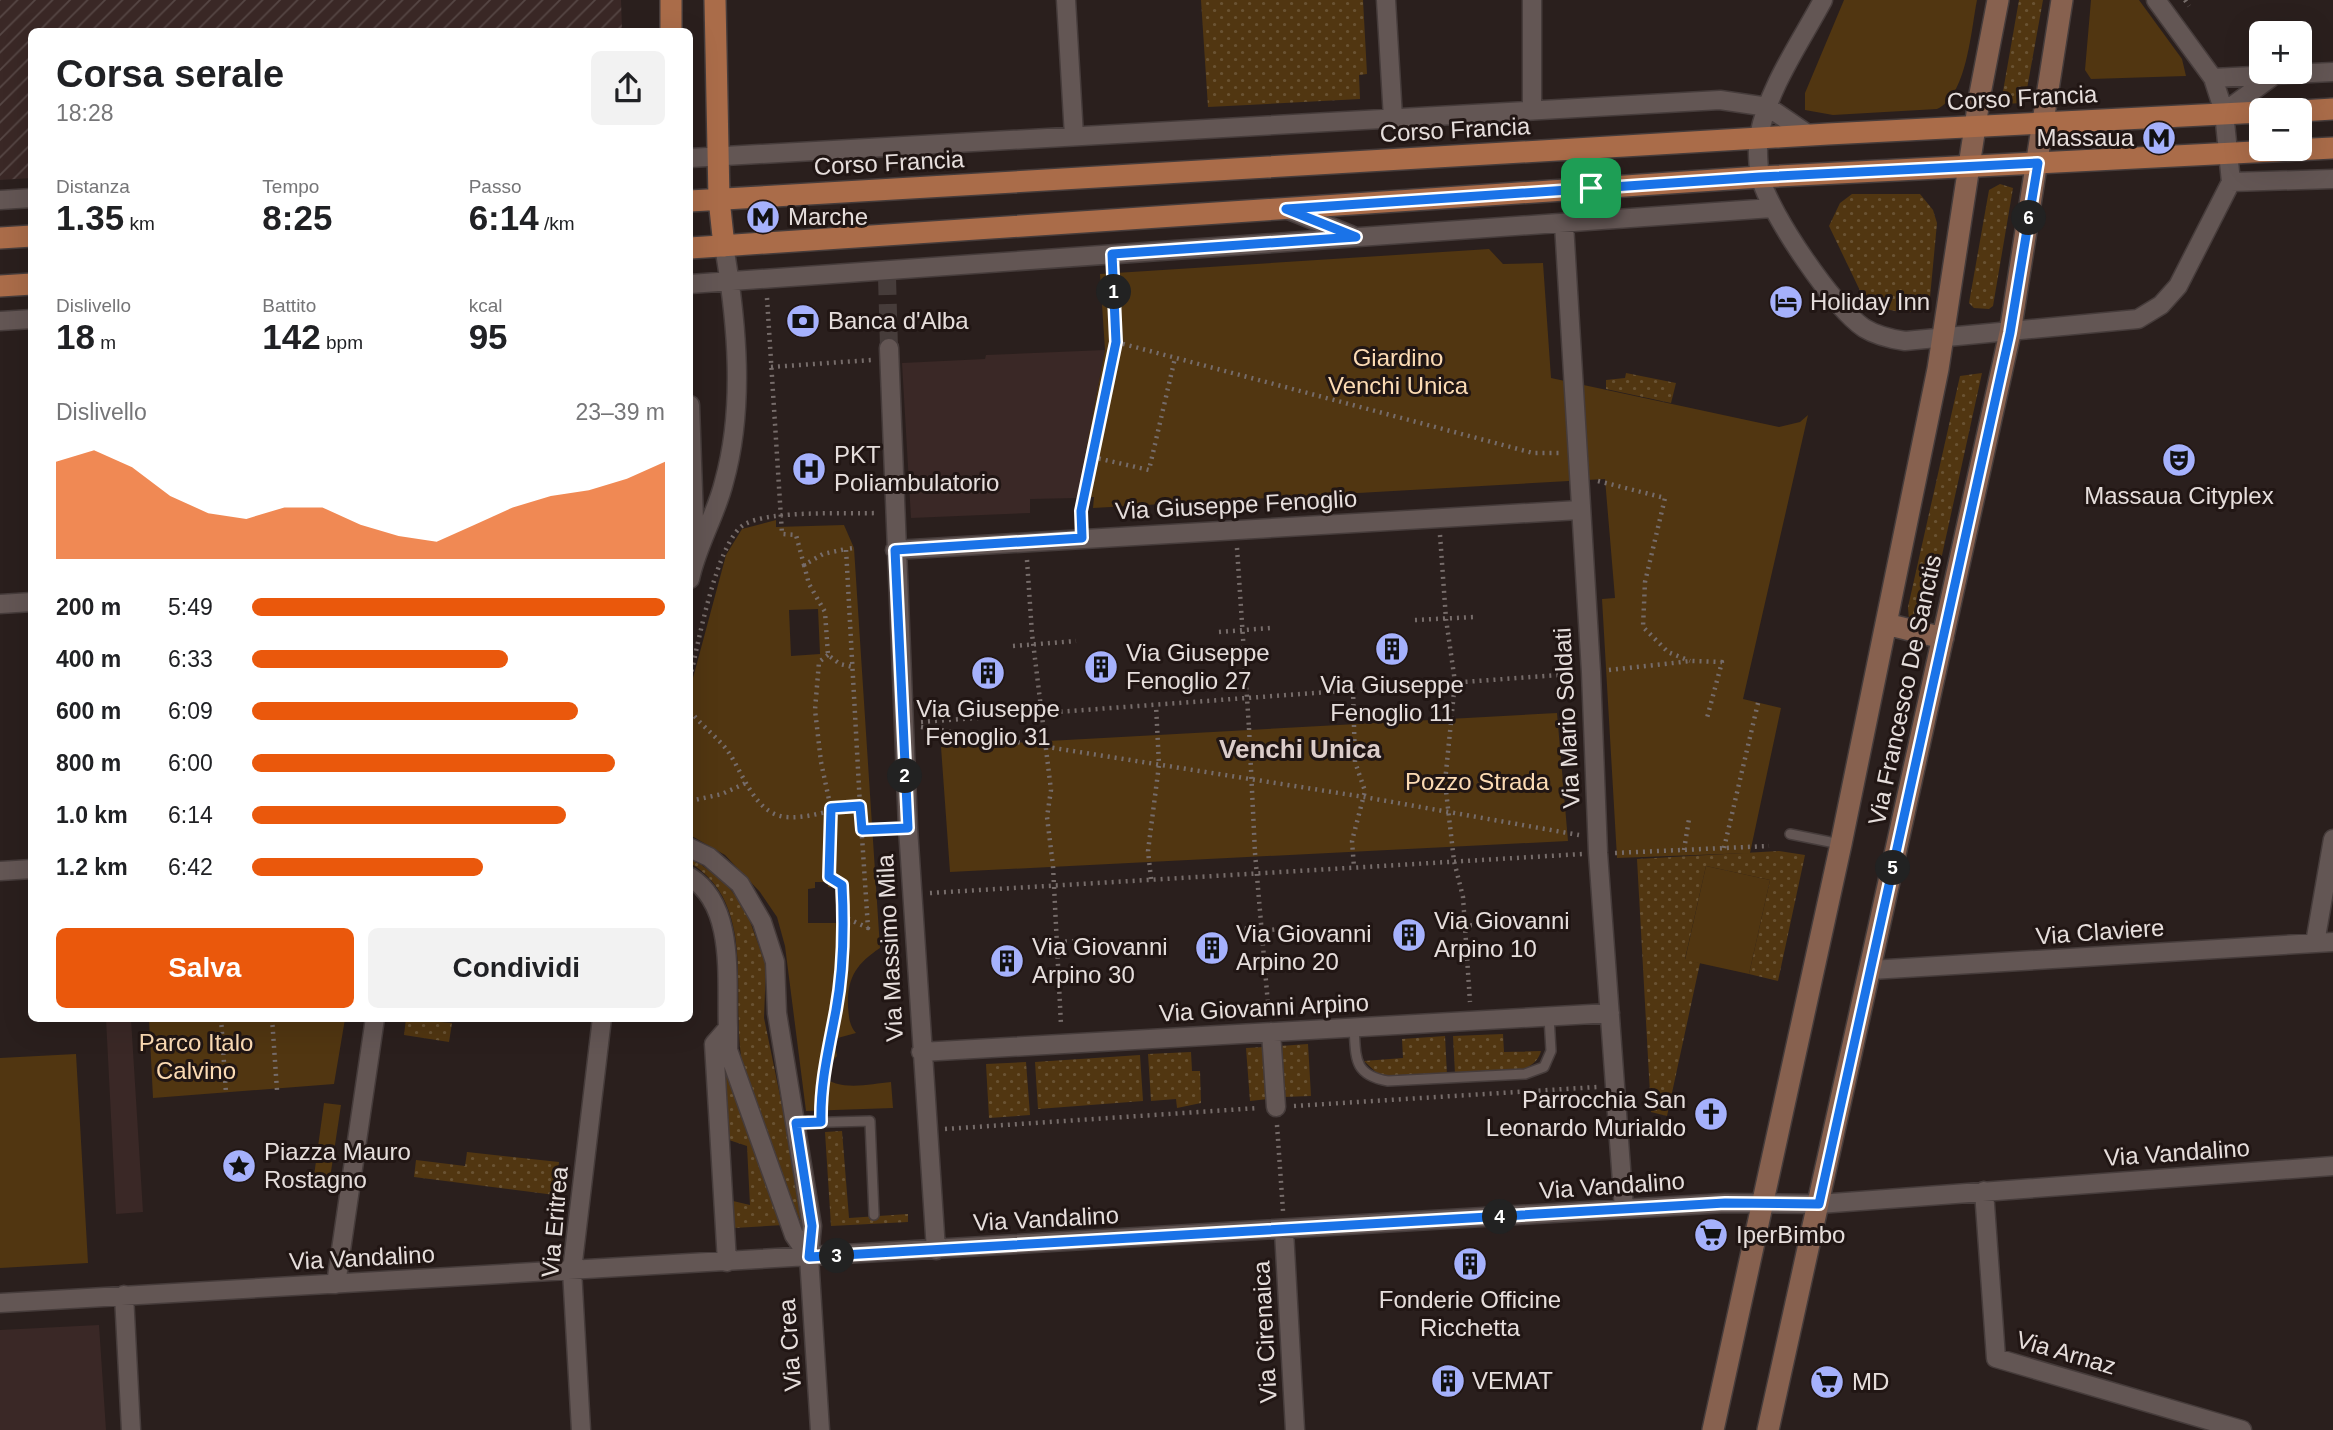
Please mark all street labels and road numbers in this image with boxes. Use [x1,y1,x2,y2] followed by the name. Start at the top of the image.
[1946,80,2099,115] street label: Corso Francia
[1379,112,1532,147] street label: Corso Francia
[813,145,966,180] street label: Corso Francia
[1114,485,1358,524] street label: Via Giuseppe Fenoglio
[1863,552,1946,828] street label: Via Francesco De Sanctis
[1548,627,1585,809] street label: Via Mario Soldati
[871,853,908,1042] street label: Via Massimo Mila
[2035,914,2165,949] street label: Via Claviere
[1158,989,1370,1026] street label: Via Giovanni Arpino
[2103,1134,2251,1171] street label: Via Vandalino
[536,1165,573,1279] street label: Via Eritrea
[1538,1167,1686,1204] street label: Via Vandalino
[972,1201,1120,1236] street label: Via Vandalino
[288,1240,436,1275] street label: Via Vandalino
[1247,1260,1282,1404] street label: Via Cirenaica
[773,1297,806,1392] street label: Via Crea
[2013,1325,2119,1380] street label: Via Arnaz

